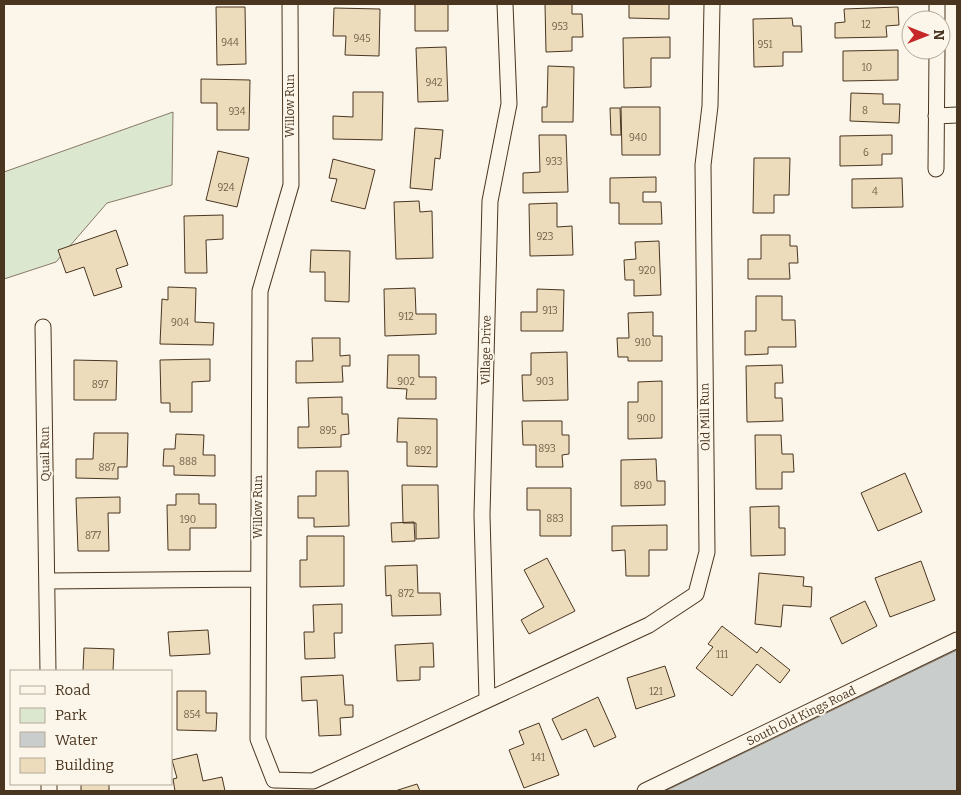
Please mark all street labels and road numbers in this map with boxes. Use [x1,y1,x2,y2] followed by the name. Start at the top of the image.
[283,74,297,138] street label: Willow Run
[478,315,494,385] street label: Village Drive
[697,382,713,451] street label: Old Mill Run
[38,426,52,482] street label: Quail Run
[251,475,265,539] street label: Willow Run
[744,683,858,749] street label: South Old Kings Road

